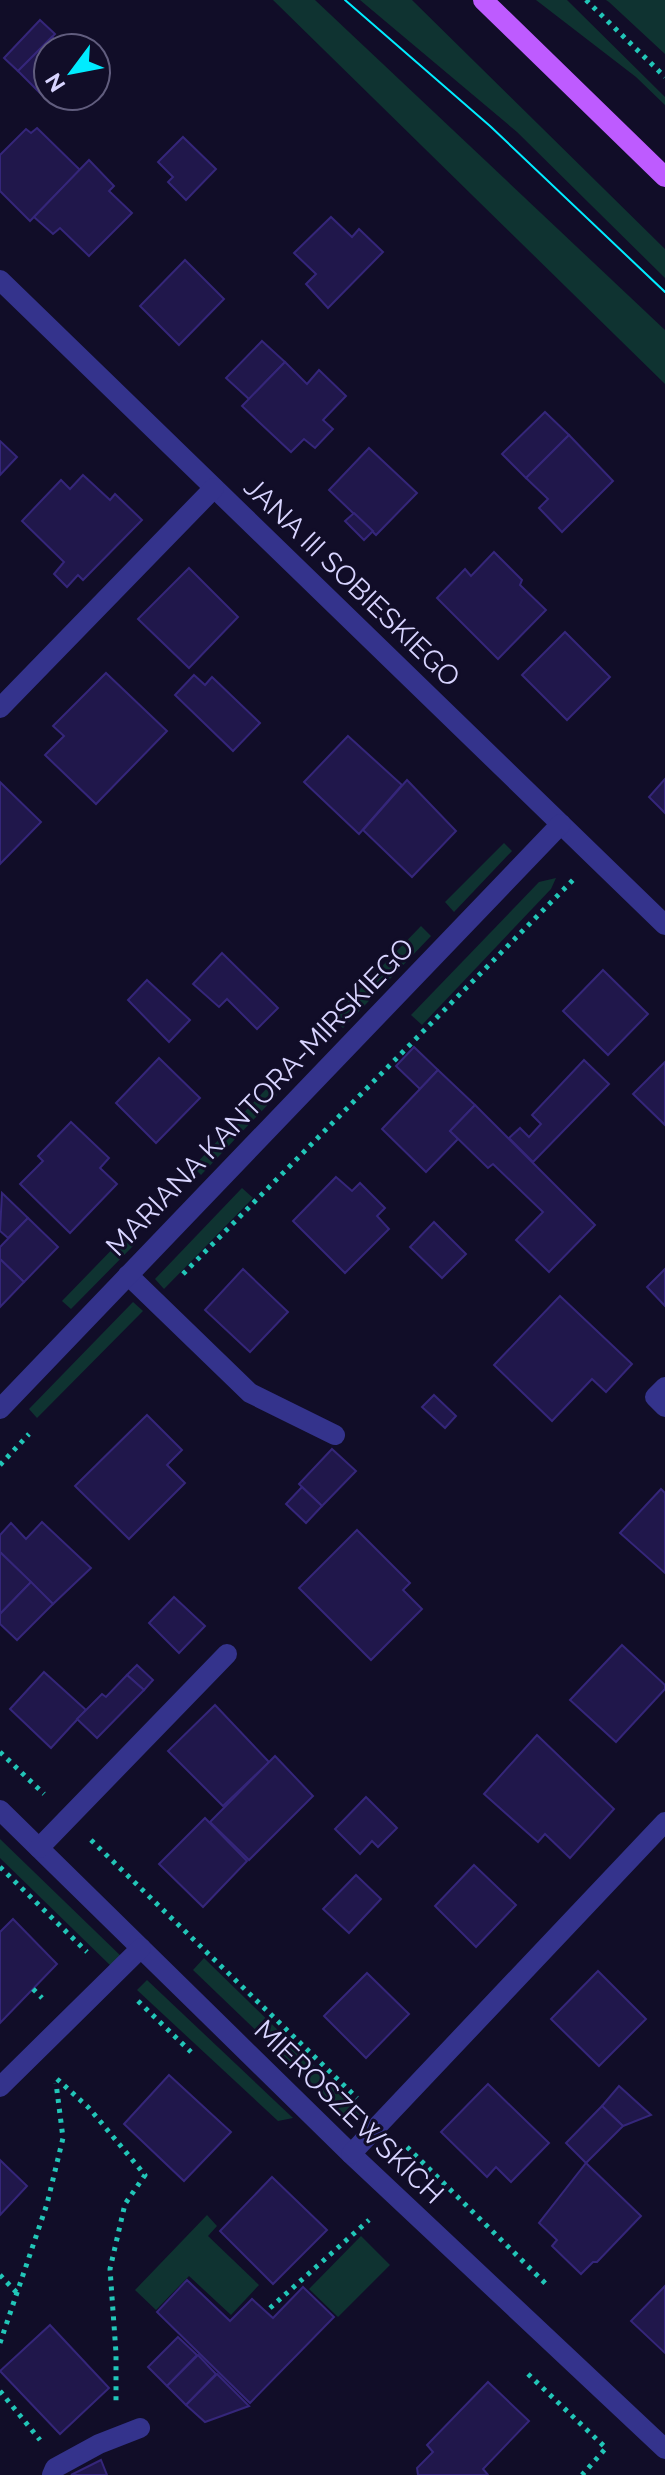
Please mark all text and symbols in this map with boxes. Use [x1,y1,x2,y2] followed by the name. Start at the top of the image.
[32,32,112,112] north arrow
[40,69,71,97] text: N
[237,470,467,694] street label: JANA III SOBIESKIEGO
[99,931,421,1263] street label: MARIANA KANTORA-MIRSKIEGO
[248,2013,450,2211] street label: MIEROSZEWSKICH

